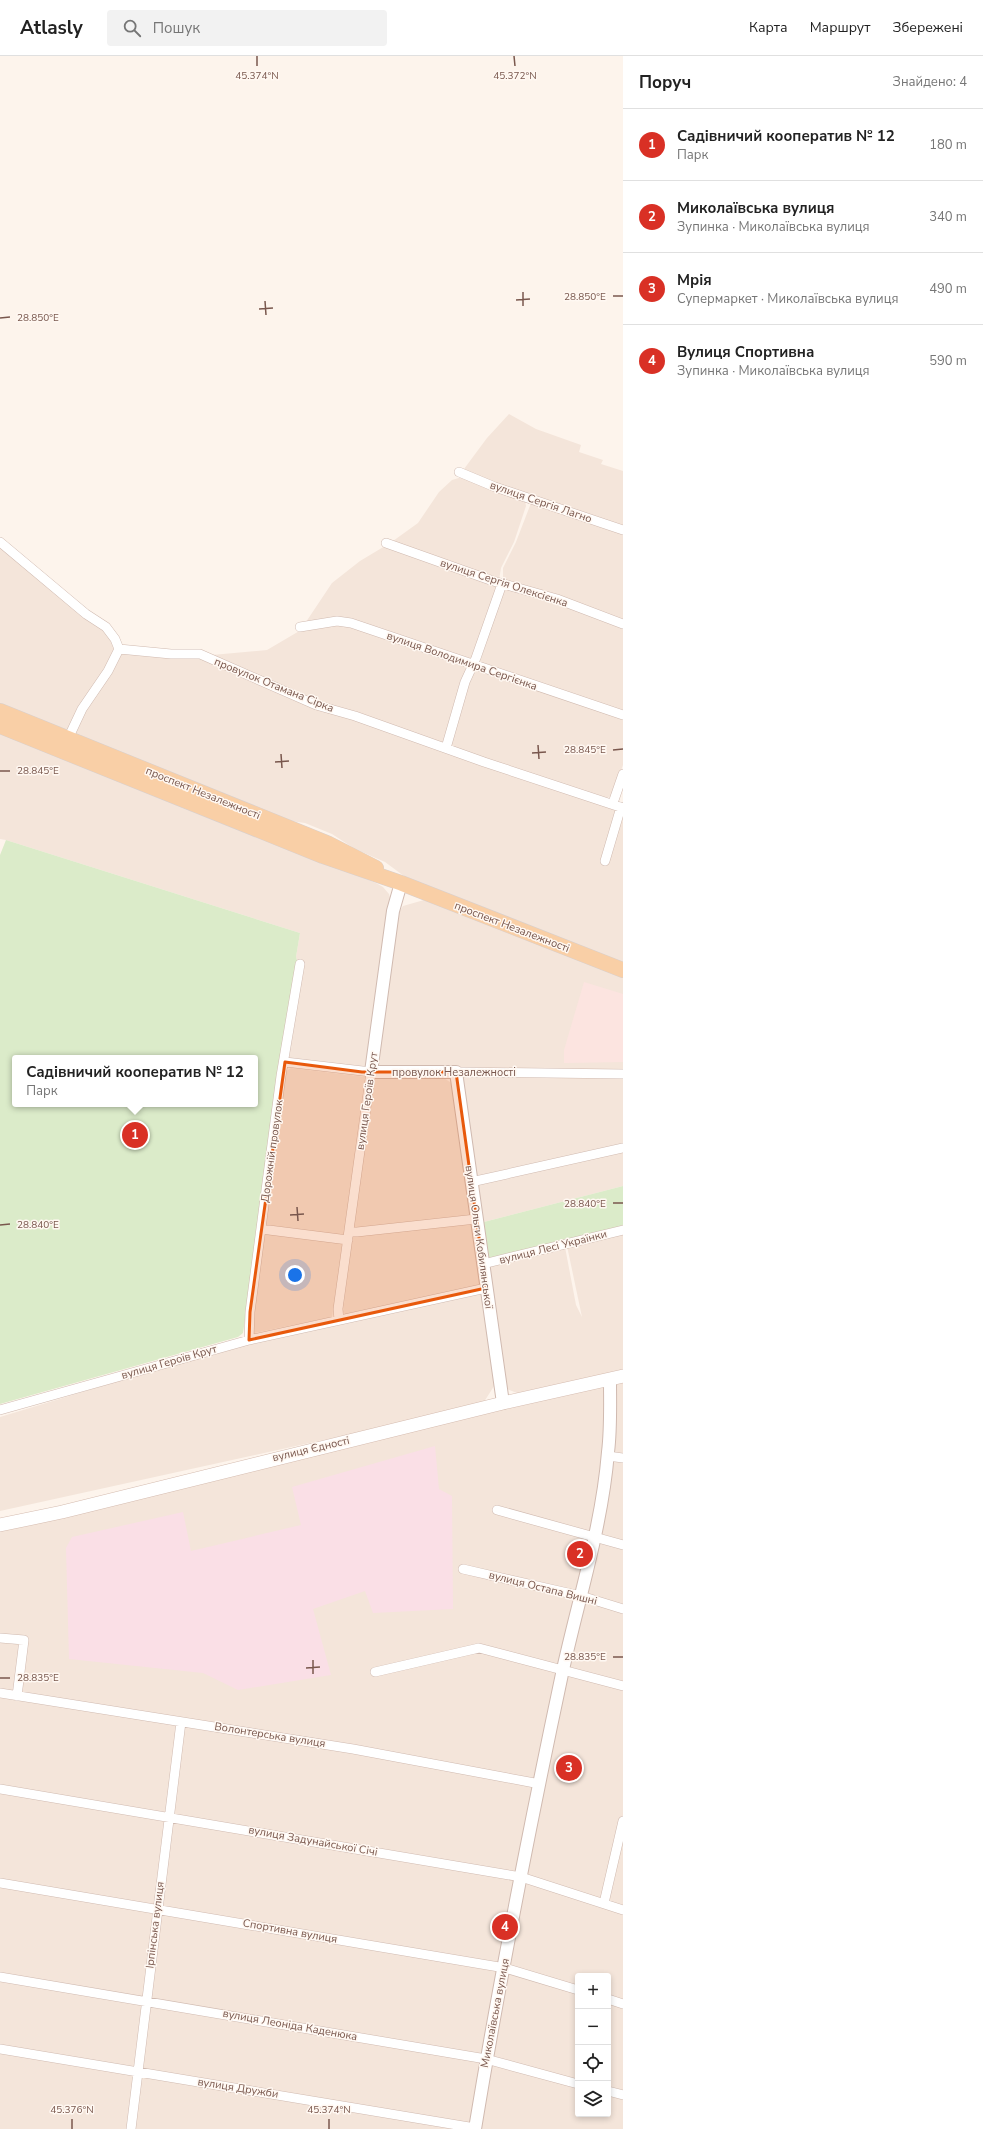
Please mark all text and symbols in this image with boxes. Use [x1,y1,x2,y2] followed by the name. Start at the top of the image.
[107,10,387,46] search box
[20,15,83,41] text: Atlasly
[121,17,143,39] icon: search
[153,18,200,38] text: Пошук
[749,18,788,37] text: Карта
[810,18,870,37] text: Маршрут
[892,18,963,37] text: Збережені
[235,69,279,83] text: 45.374°N
[493,69,537,83] text: 45.372°N
[639,71,691,94] text: Поруч
[893,73,967,91] text: Знайдено: 4
[677,126,895,146] text: Садівничий кооператив № 12
[648,136,656,154] text: 1
[929,136,967,154] text: 180 m
[677,146,708,164] text: Парк
[677,198,834,218] text: Миколаївська вулиця
[648,208,656,226] text: 2
[929,208,967,226] text: 340 m
[677,218,870,236] text: Зупинка · Миколаївська вулиця
[677,270,712,290] text: Мрія
[648,280,656,298] text: 3
[929,280,967,298] text: 490 m
[564,290,606,304] text: 28.850°E
[677,290,898,308] text: Супермаркет · Миколаївська вулиця
[17,311,59,325] text: 28.850°E
[677,342,814,362] text: Вулиця Спортивна
[648,352,656,370] text: 4
[929,352,967,370] text: 590 m
[677,362,870,380] text: Зупинка · Миколаївська вулиця
[488,477,594,527] street label: вулиця Сергія Лагно
[438,555,570,611] street label: вулиця Сергія Олексієнка
[385,628,539,694] street label: вулиця Володимира Сергієнка
[212,654,336,716] street label: провулок Отамана Сірка
[564,743,606,757] text: 28.845°E
[143,763,263,823] street label: проспект Незалежності
[17,764,59,778] text: 28.845°E
[452,898,572,956] street label: проспект Незалежності
[353,1051,381,1151] street label: вулиця Героїв Крут
[12,1055,258,1107] popup
[26,1062,244,1082] text: Садівничий кооператив № 12
[392,1065,516,1080] street label: провулок Незалежності
[26,1082,58,1100] text: Парк
[257,1099,287,1203] street label: Дорожній провулок
[122,1120,148,1150] pin: 1
[462,1164,497,1310] street label: вулиця Ольги Кобилянської
[564,1197,606,1211] text: 28.840°E
[17,1218,59,1232] text: 28.840°E
[498,1226,608,1268] street label: вулиця Лесі Українки
[285,1265,305,1285] your location
[120,1341,219,1383] street label: вулиця Героїв Крут
[271,1433,351,1465] street label: вулиця Єдності
[567,1539,593,1569] pin: 2
[487,1567,599,1609] street label: вулиця Остапа Вишні
[564,1650,606,1664] text: 28.835°E
[17,1671,59,1685] text: 28.835°E
[213,1719,327,1751] street label: Волонтерська вулиця
[556,1753,582,1783] pin: 3
[247,1822,379,1860] street label: вулиця Задунайської Січі
[142,1881,168,1969] street label: Ірпінська вулиця
[492,1912,518,1942] pin: 4
[242,1915,339,1947] street label: Спортивна вулиця
[477,1957,513,2069] street label: Миколаївська вулиця
[575,1973,611,2117] map controls
[575,1973,611,2009] button: +
[222,2006,358,2044] street label: вулиця Леоніда Каденюка
[575,2009,611,2045] button: −
[575,2045,611,2081] button: locate
[197,2074,279,2102] street label: вулиця Дружби
[575,2081,611,2117] button: layers
[50,2103,94,2117] text: 45.376°N
[307,2103,351,2117] text: 45.374°N

